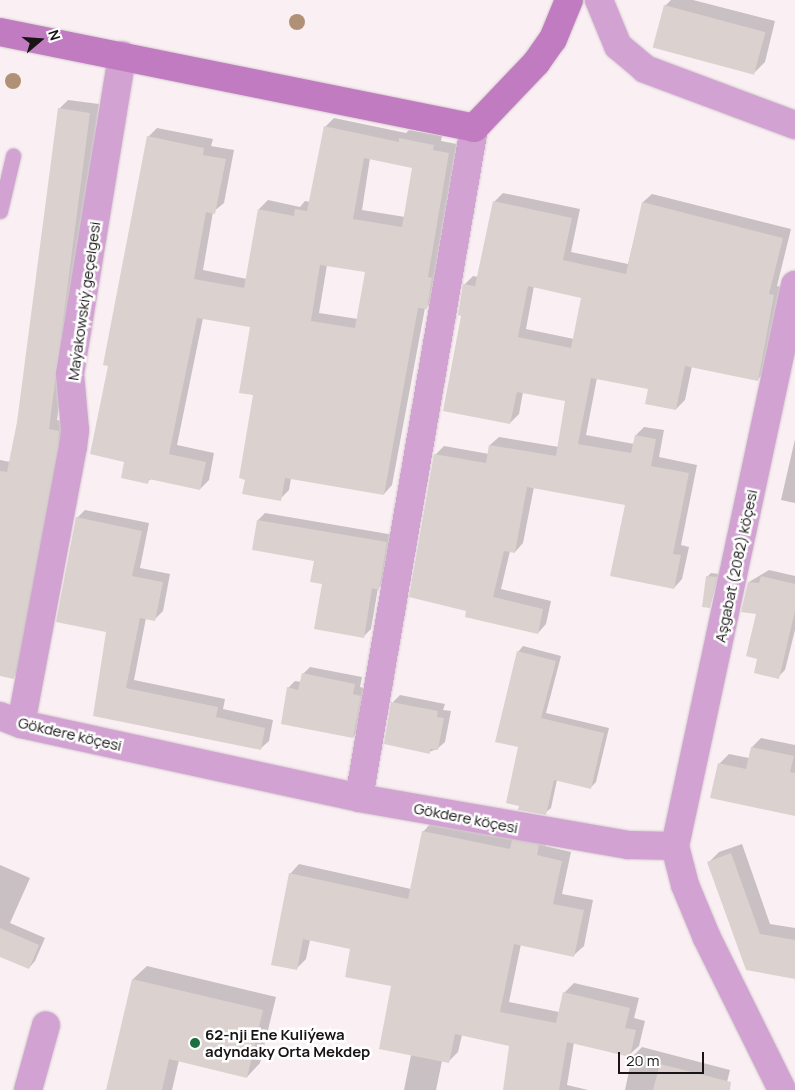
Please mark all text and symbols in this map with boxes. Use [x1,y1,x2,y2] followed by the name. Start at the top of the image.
[15,15,65,65] north arrow
[44,27,65,43] text: N
[64,220,104,382] street label: Maýakowskiý geçelgesi
[711,488,761,644] street label: Aşgabat (2082) köçesi
[16,713,124,755] street label: Gökdere köçesi
[412,799,520,837] street label: Gökdere köçesi
[205,1025,370,1060] place label: 62-nji Ene Kuliýewa adyndaky Orta Mekdep
[189,1037,201,1049] marker: 62-nji Ene Kuliýewa adyndaky Orta Mekdep
[620,1042,706,1074] scale bar
[626,1050,659,1071] text: 20 m

